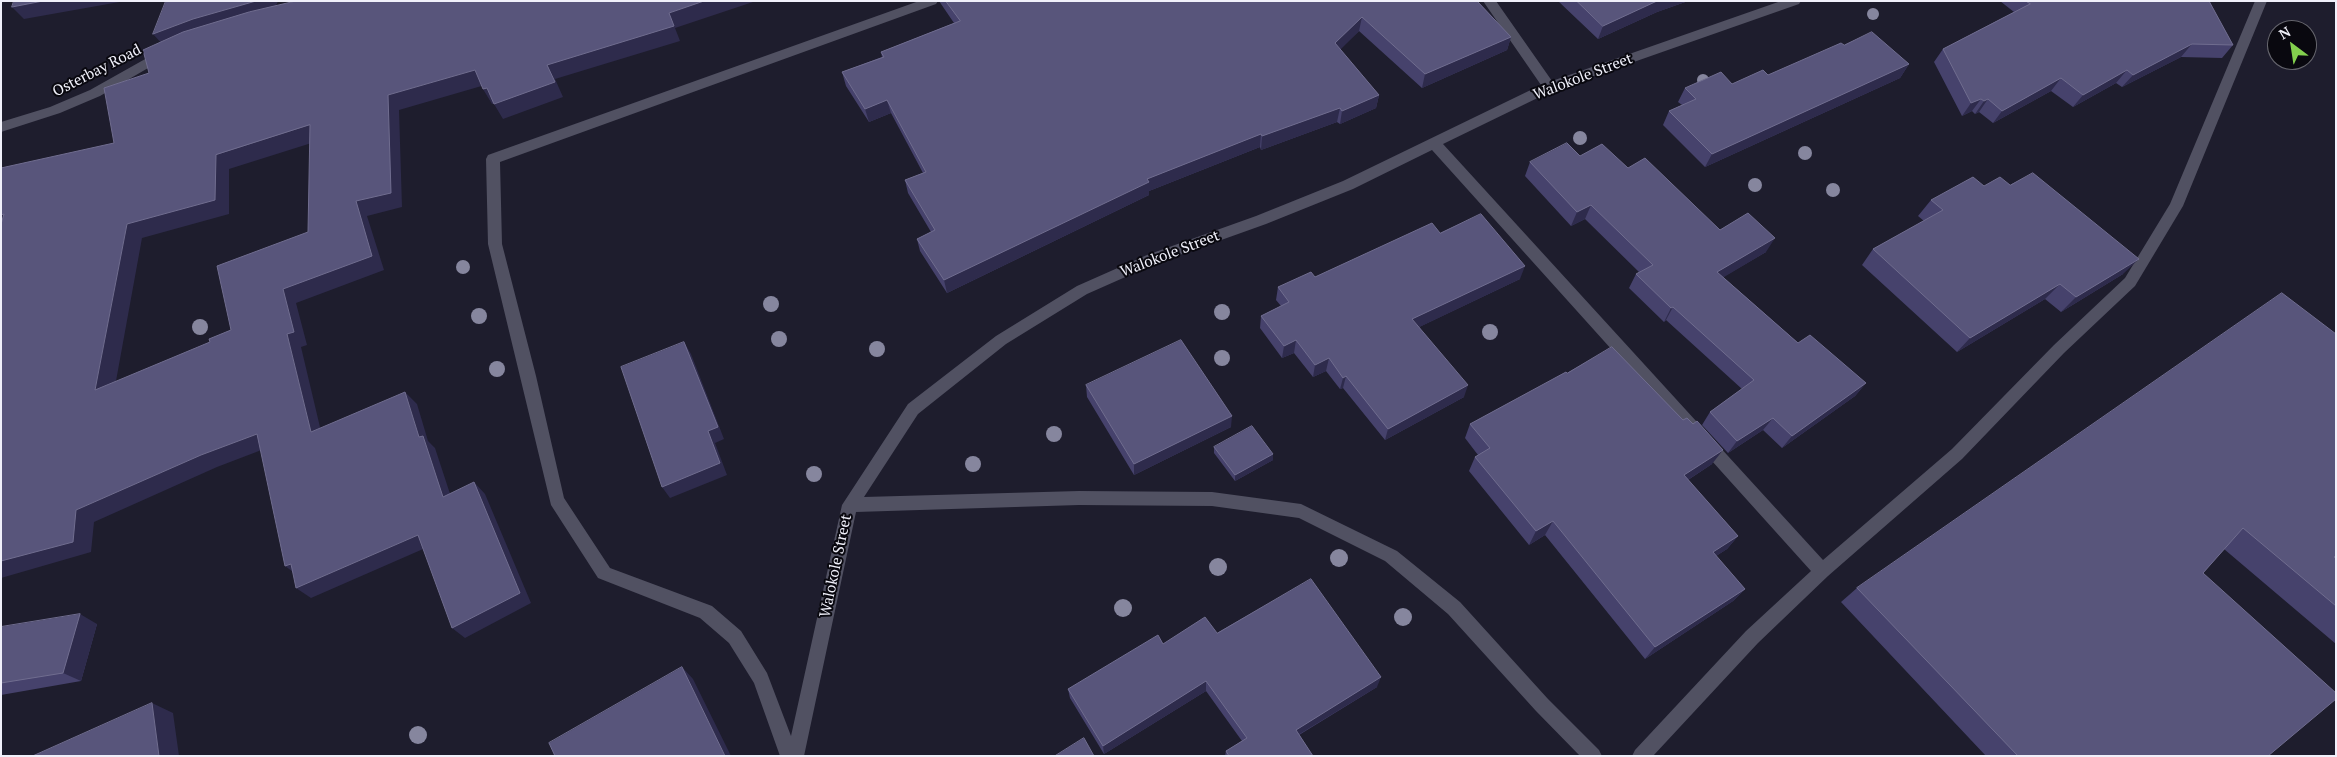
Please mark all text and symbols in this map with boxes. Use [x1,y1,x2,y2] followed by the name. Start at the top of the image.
[2267,20,2317,70] north arrow
[2275,22,2294,43] text: N
[50,41,144,101] street label: Osterbay Road
[1531,50,1635,104] street label: Walokole Street
[1118,227,1222,281] street label: Walokole Street
[816,513,856,619] street label: Walokole Street

